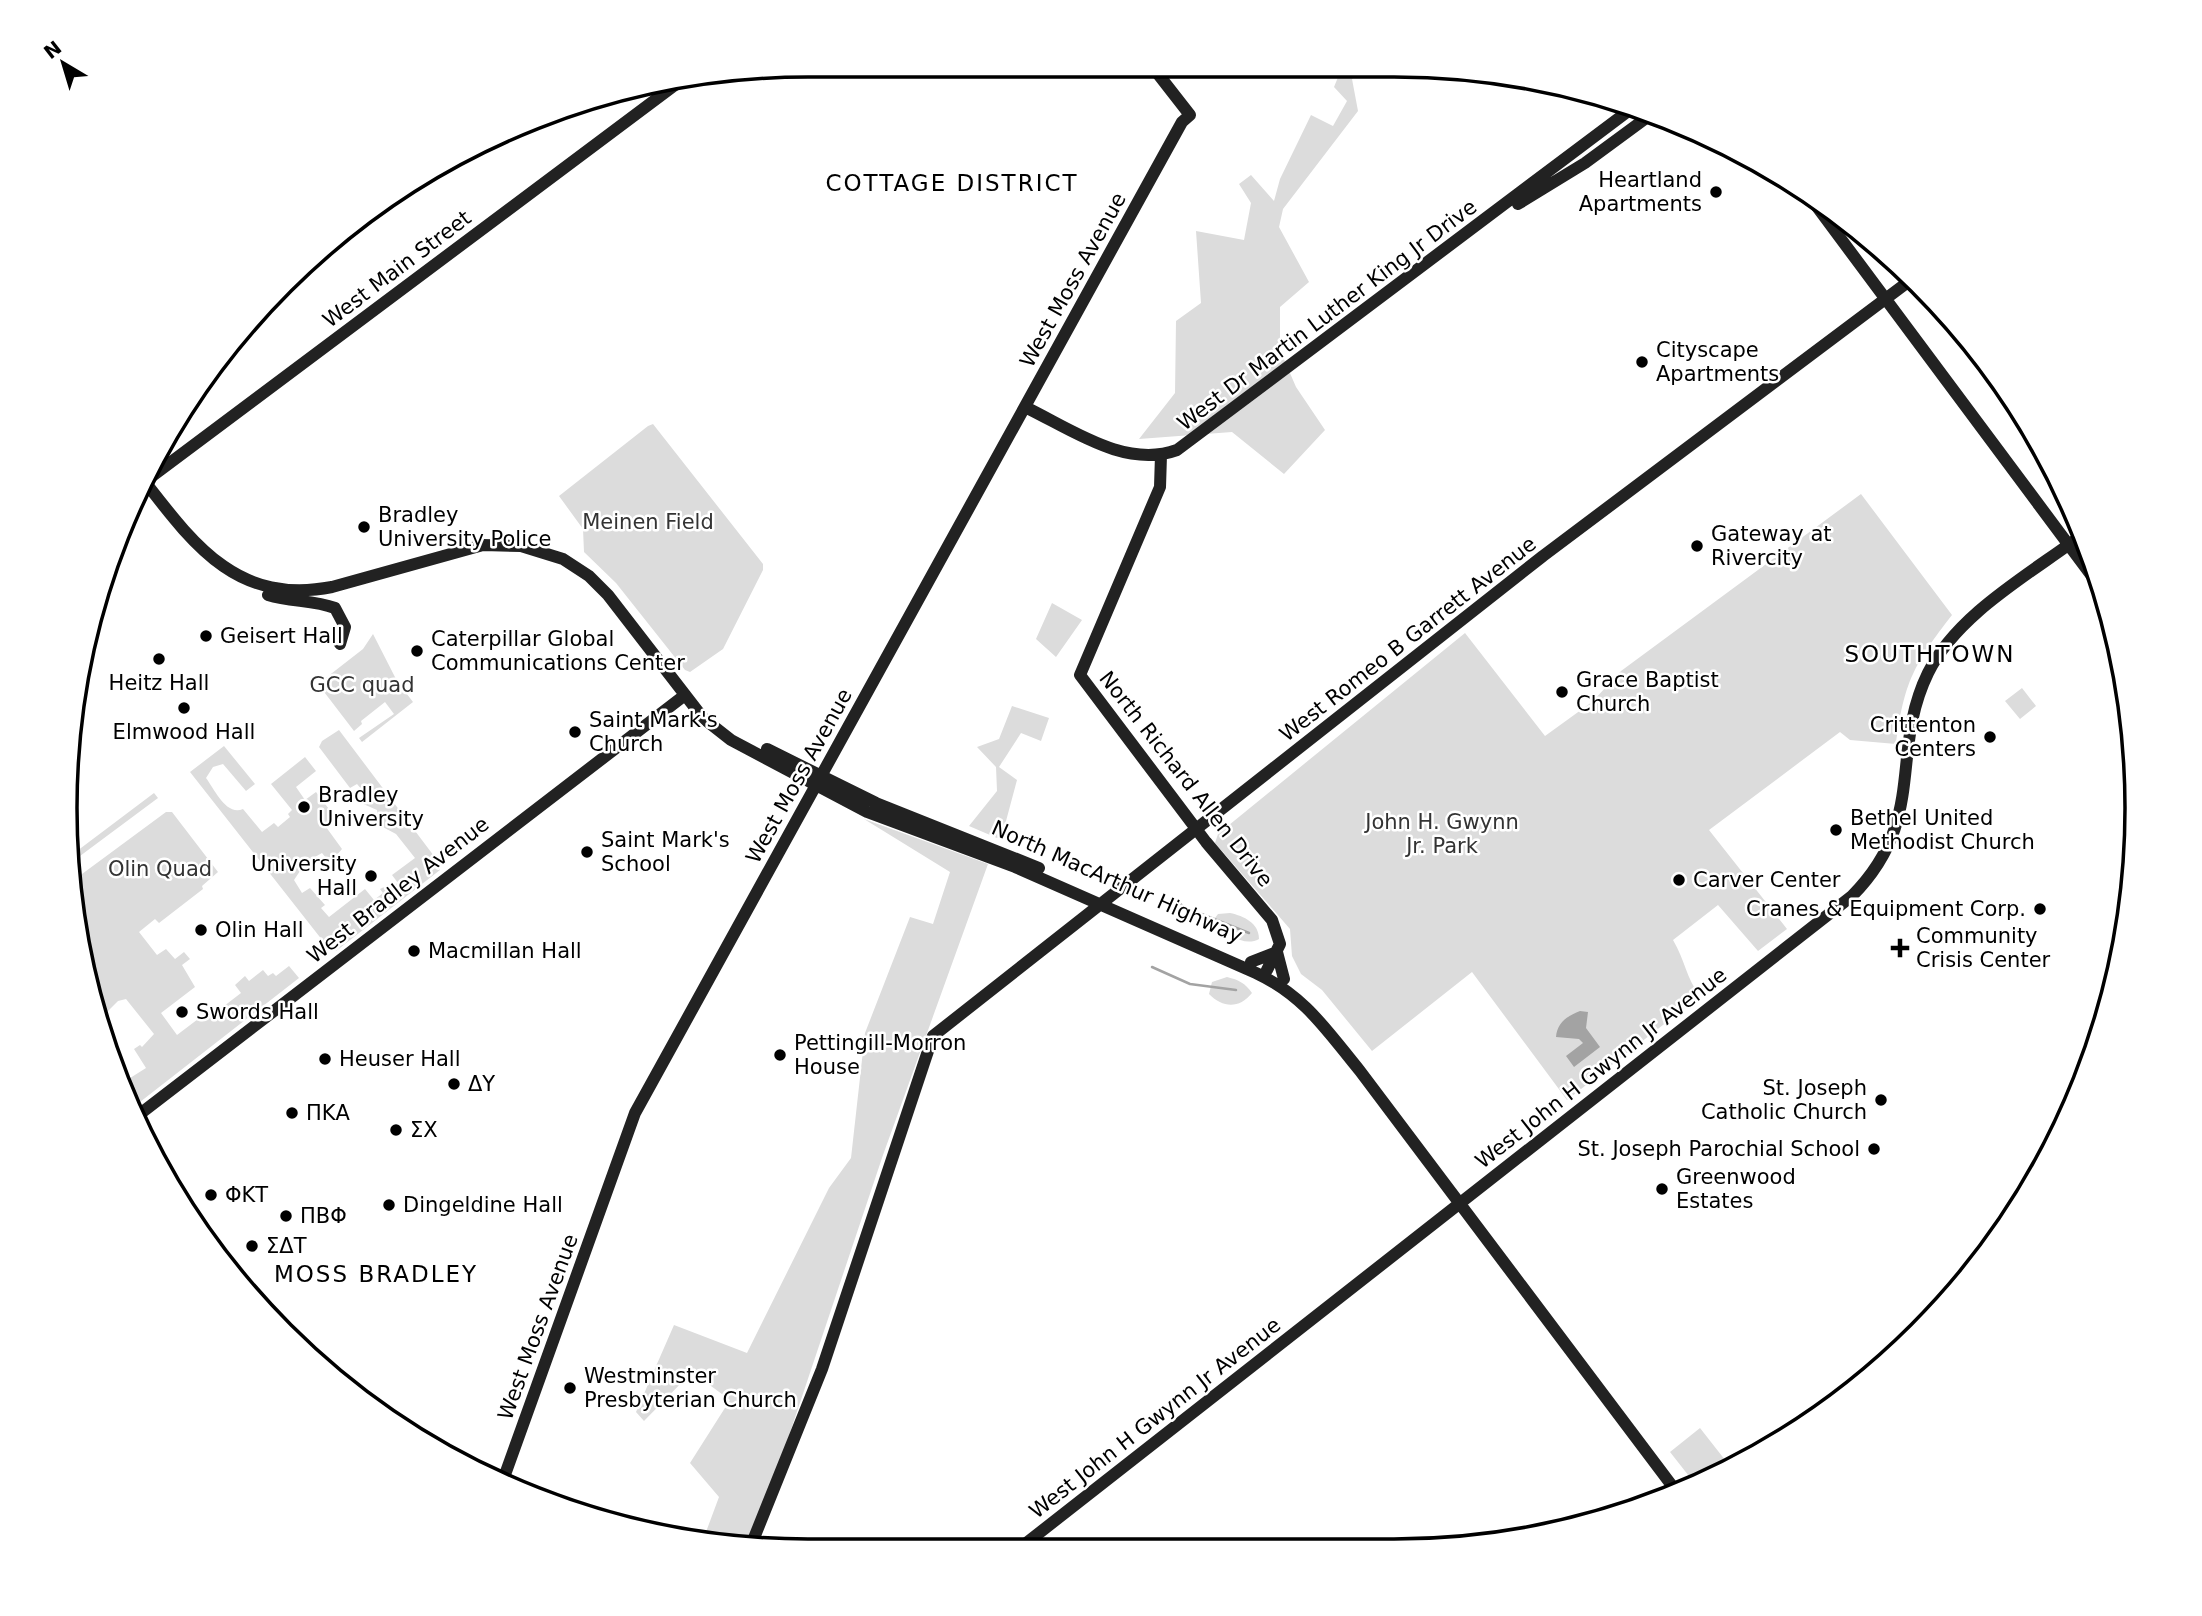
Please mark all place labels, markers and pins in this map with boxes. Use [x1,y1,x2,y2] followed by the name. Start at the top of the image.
[1579,168,1702,216] place label: Heartland Apartments
[1708,184,1724,200] marker: Heartland Apartments
[1656,338,1779,386] place label: Cityscape Apartments
[1634,354,1650,370] marker: Cityscape Apartments
[378,503,552,551] place label: Bradley University Police
[356,519,372,535] marker: Bradley University Police
[1711,522,1832,570] place label: Gateway at Rivercity
[1689,538,1705,554] marker: Gateway at Rivercity
[220,624,343,648] place label: Geisert Hall
[431,627,685,675] place label: Caterpillar Global Communications Center
[198,628,214,644] marker: Geisert Hall
[409,643,425,659] marker: Caterpillar Global Communications Center
[151,651,167,667] marker: Heitz Hall
[1576,668,1719,716] place label: Grace Baptist Church
[109,671,209,695] place label: Heitz Hall
[1554,684,1570,700] marker: Grace Baptist Church
[176,700,192,716] marker: Elmwood Hall
[589,708,718,756] place label: Saint Mark's Church
[1870,713,1976,761] place label: Crittenton Centers
[113,720,255,744] place label: Elmwood Hall
[567,724,583,740] marker: Saint Mark's Church
[1982,729,1998,745] marker: Crittenton Centers
[318,783,424,831] place label: Bradley University
[296,799,312,815] marker: Bradley University
[1850,806,2035,854] place label: Bethel United Methodist Church
[1828,822,1844,838] marker: Bethel United Methodist Church
[601,828,730,876] place label: Saint Mark's School
[579,844,595,860] marker: Saint Mark's School
[251,852,357,900] place label: University Hall
[363,868,379,884] marker: University Hall
[1693,868,1841,892] place label: Carver Center
[1671,872,1687,888] marker: Carver Center
[1746,897,2026,921] place label: Cranes & Equipment Corp.
[2032,901,2048,917] marker: Cranes & Equipment Corp.
[215,918,304,942] place label: Olin Hall
[193,922,209,938] marker: Olin Hall
[1916,924,2051,972] place label: Community Crisis Center
[1890,938,1910,958] marker: Community Crisis Center
[428,939,582,963] place label: Macmillan Hall
[406,943,422,959] marker: Macmillan Hall
[196,1000,319,1024] place label: Swords Hall
[174,1004,190,1020] marker: Swords Hall
[794,1031,966,1079] place label: Pettingill-Morron House
[339,1047,461,1071] place label: Heuser Hall
[772,1047,788,1063] marker: Pettingill-Morron House
[317,1051,333,1067] marker: Heuser Hall
[468,1072,495,1096] place label: ΔΥ
[446,1076,462,1092] marker: ΔΥ
[1701,1076,1867,1124] place label: St. Joseph Catholic Church
[1873,1092,1889,1108] marker: St. Joseph Catholic Church
[306,1101,351,1125] place label: ΠΚΑ
[284,1105,300,1121] marker: ΠΚΑ
[410,1118,438,1142] place label: ΣΧ
[388,1122,404,1138] marker: ΣΧ
[1577,1137,1860,1161] place label: St. Joseph Parochial School
[1866,1141,1882,1157] marker: St. Joseph Parochial School
[1676,1165,1796,1213] place label: Greenwood Estates
[1654,1181,1670,1197] marker: Greenwood Estates
[225,1183,268,1207] place label: ΦΚΤ
[203,1187,219,1203] marker: ΦΚΤ
[403,1193,563,1217] place label: Dingeldine Hall
[381,1197,397,1213] marker: Dingeldine Hall
[300,1204,347,1228] place label: ΠΒΦ
[278,1208,294,1224] marker: ΠΒΦ
[266,1234,307,1258] place label: ΣΔΤ
[244,1238,260,1254] marker: ΣΔΤ
[584,1364,797,1412] place label: Westminster Presbyterian Church
[562,1380,578,1396] marker: Westminster Presbyterian Church

